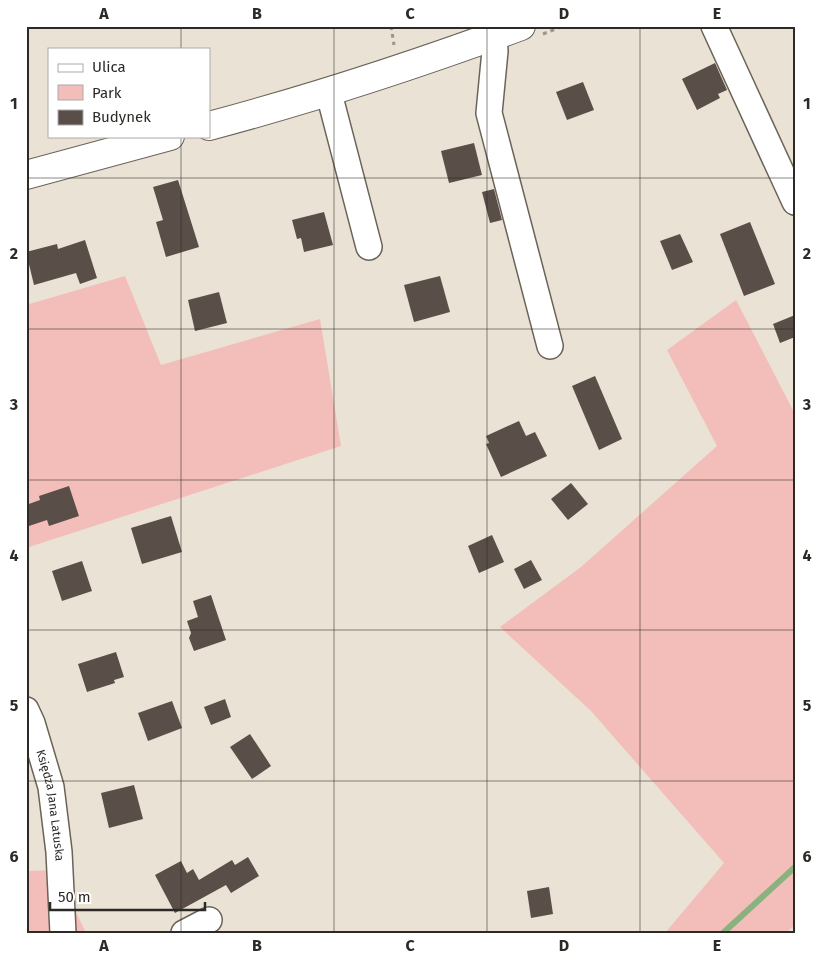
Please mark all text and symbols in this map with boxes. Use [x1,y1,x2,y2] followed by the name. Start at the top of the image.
[98,4,109,23] text: A
[252,4,262,23] text: B
[405,4,415,23] text: C
[559,4,569,23] text: D
[713,4,721,23] text: E
[48,48,210,138] legend
[92,58,126,76] text: Ulica
[92,84,122,102] text: Park
[10,94,18,113] text: 1
[803,94,811,113] text: 1
[92,108,151,126] text: Budynek
[10,244,18,263] text: 2
[803,244,811,263] text: 2
[9,395,18,414] text: 3
[802,395,811,414] text: 3
[9,546,19,565] text: 4
[802,546,812,565] text: 4
[10,696,19,715] text: 5
[803,696,812,715] text: 5
[33,748,66,861] street label: Księdza Jana Latuska
[9,847,19,866] text: 6
[802,847,812,866] text: 6
[50,879,205,911] scale bar
[58,888,91,906] text: 50 m
[98,936,109,955] text: A
[252,936,262,955] text: B
[405,936,415,955] text: C
[559,936,569,955] text: D
[713,936,721,955] text: E

